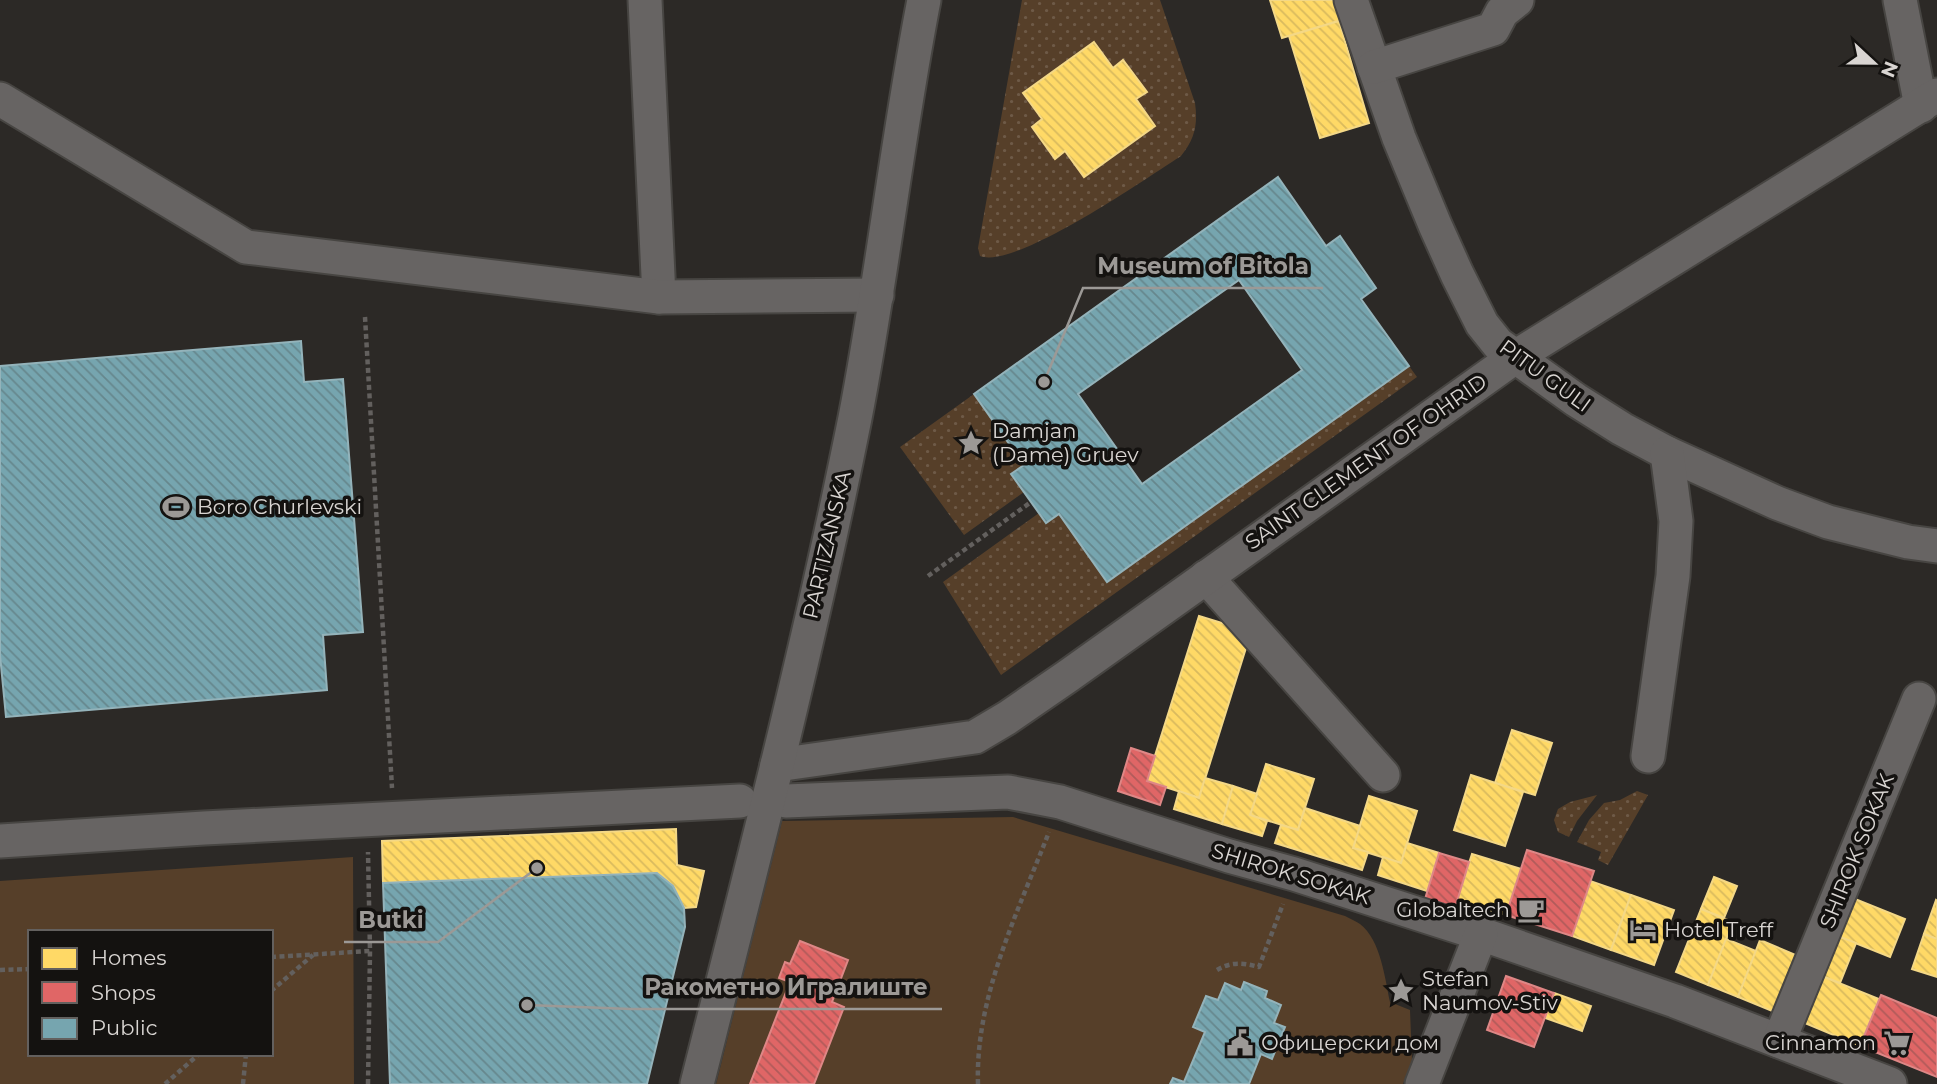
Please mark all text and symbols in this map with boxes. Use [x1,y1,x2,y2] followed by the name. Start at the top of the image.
[1839,28,1909,98] north arrow
[1876,58,1903,81] text: N
[1083,244,1323,288] callout: Museum of Bitola
[1097,252,1309,280] text: Museum of Bitola
[1495,334,1596,417] street label: PITU GULI
[1240,368,1491,555] street label: SAINT CLEMENT OF OHRID
[992,418,1139,467] place label: Damjan (Dame) Gruev
[956,428,986,458] place icon: Damjan (Dame) Gruev
[797,468,856,621] street label: PARTIZANSKA
[161,492,191,522] sports icon: Boro Churlevski
[197,494,362,519] place label: Boro Churlevski
[1814,770,1899,932] street label: SHIROK SOKAK
[1209,838,1373,910] street label: SHIROK SOKAK
[1516,895,1546,925] cafe icon: Globaltech
[1396,897,1510,922] place label: Globaltech
[344,898,438,942] callout: Butki
[358,906,424,934] text: Butki
[1628,915,1658,945] hotel icon: Hotel Treff
[1664,917,1774,942] place label: Hotel Treff
[28,930,273,1056] legend
[91,945,166,970] text: Homes
[631,965,942,1009] callout: Ракометно Игралиште
[1422,966,1559,1015] place label: Stefan Naumov-Stiv
[644,973,928,1001] text: Ракометно Игралиште
[1386,976,1416,1006] place icon: Stefan Naumov-Stiv
[91,980,156,1005] text: Shops
[91,1015,158,1040] text: Public
[1225,1028,1255,1058] public building icon: Офицерски дом
[1882,1028,1912,1058] supermarket icon: Cinnamon
[1261,1030,1439,1055] place label: Офицерски дом
[1765,1030,1876,1055] place label: Cinnamon

